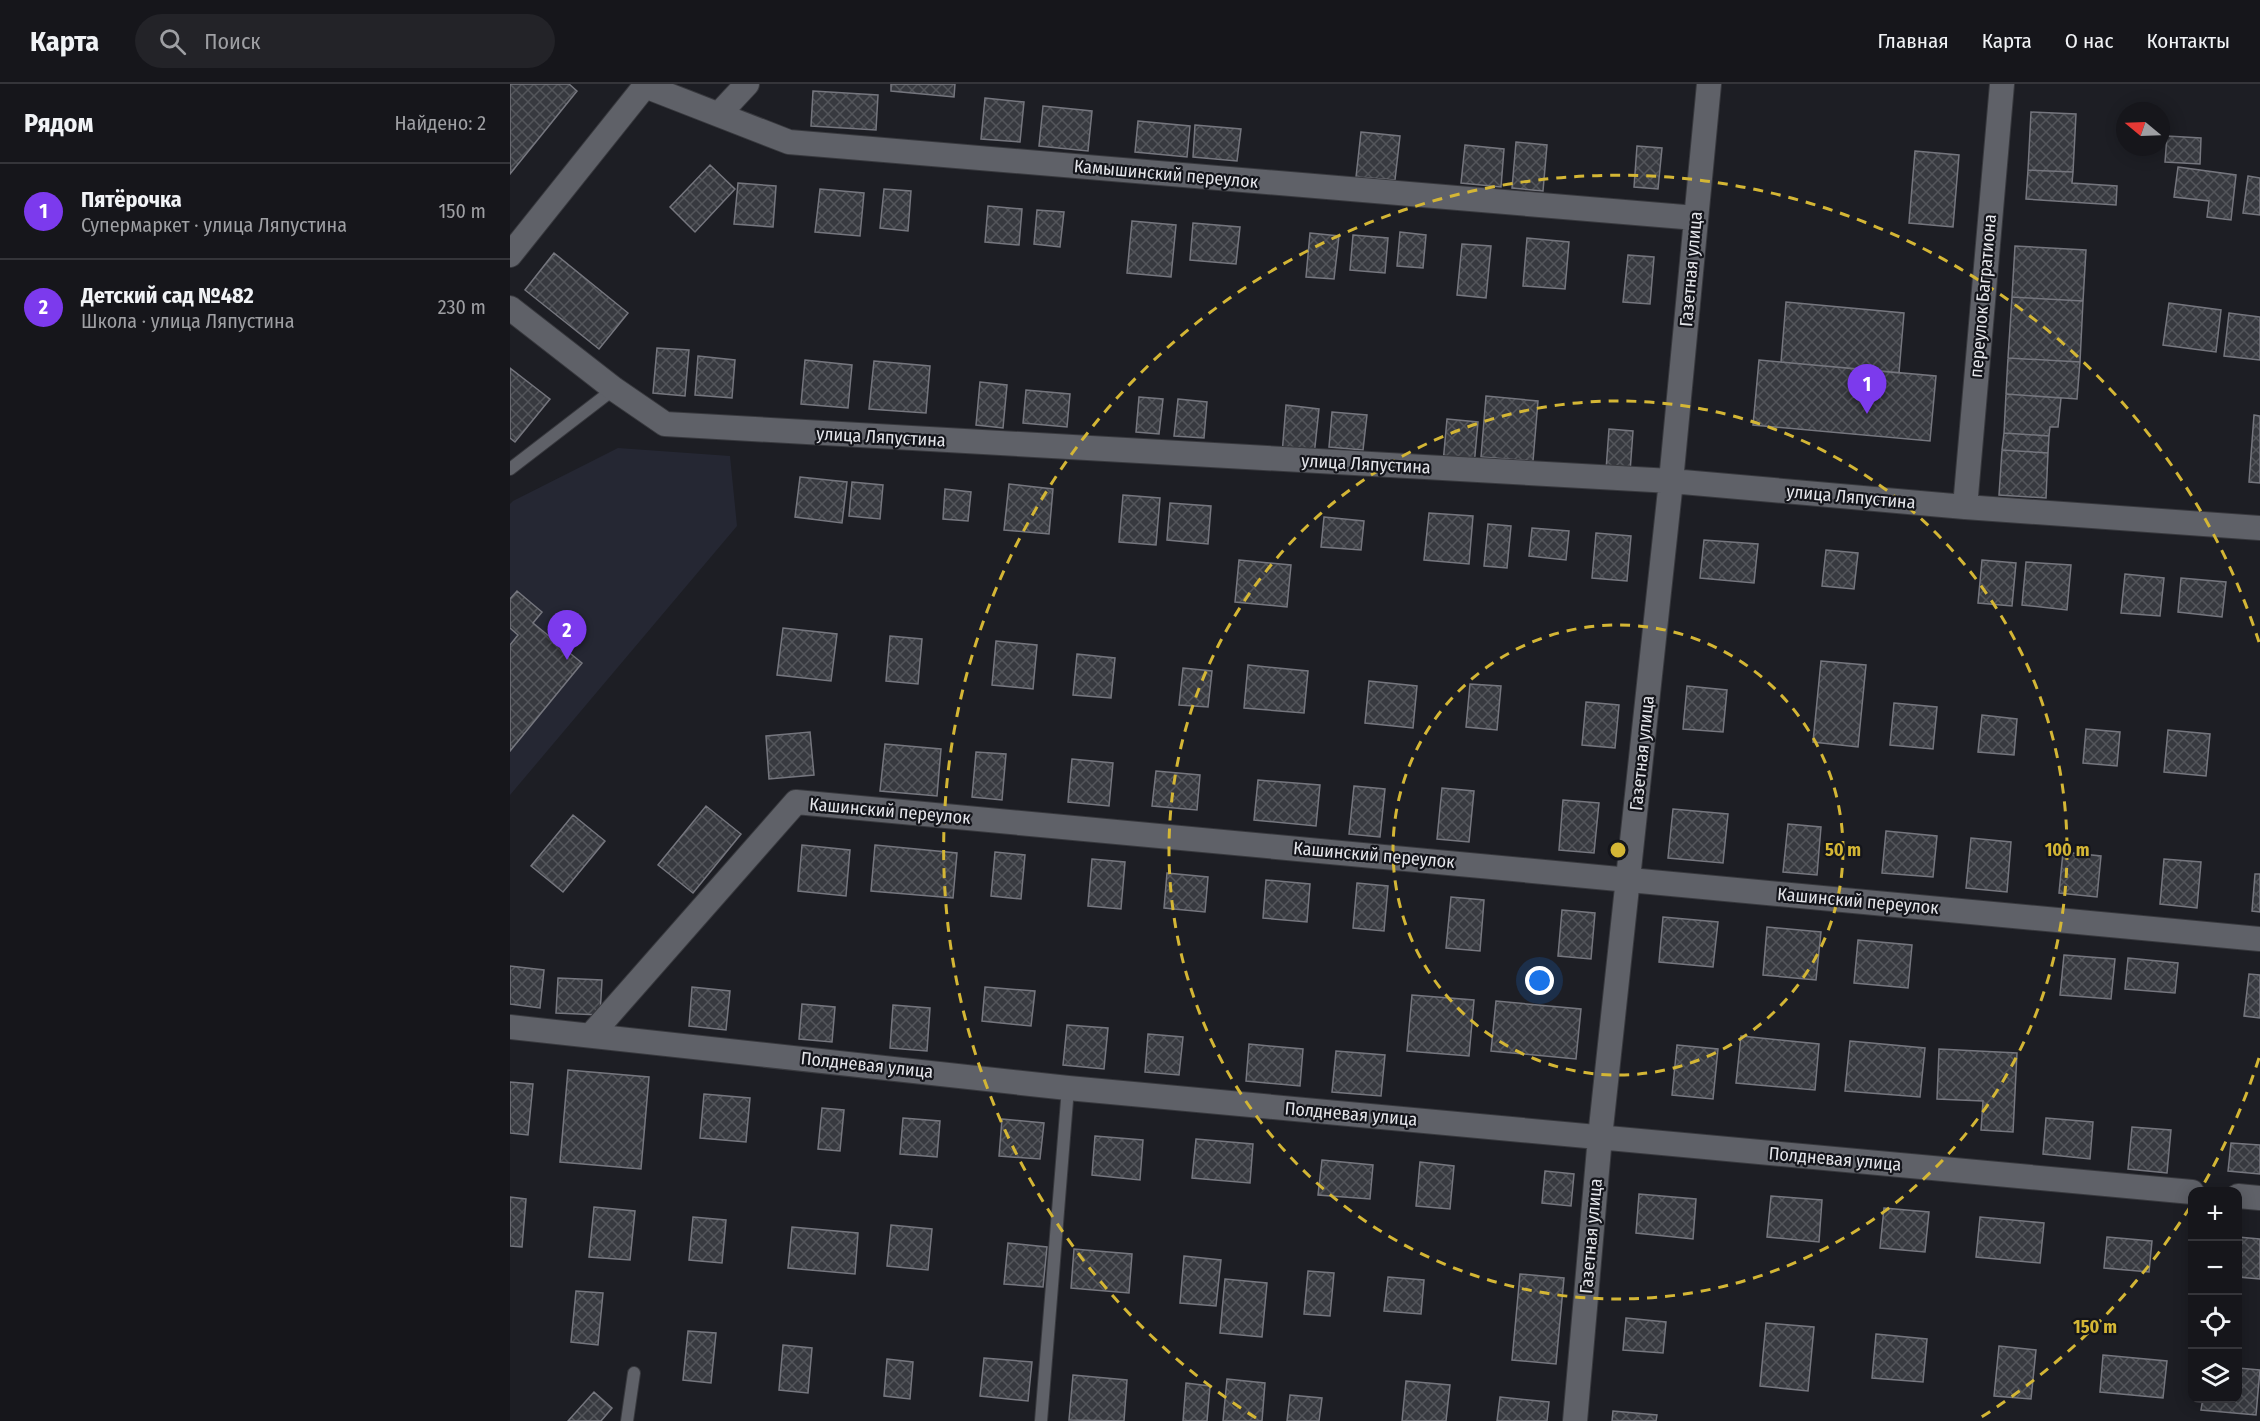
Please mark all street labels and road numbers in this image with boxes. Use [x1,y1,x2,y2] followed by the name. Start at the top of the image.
[1073,155,1260,193] street label: Камышинский переулок
[1675,210,1707,328] street label: Газетная улица
[1965,213,2001,379] street label: переулок Багратиона
[816,423,946,451] street label: улица Ляпустина
[1301,450,1431,478] street label: улица Ляпустина
[1786,480,1917,514] street label: улица Ляпустина
[1625,694,1659,812] street label: Газетная улица
[808,793,972,829] street label: Кашинский переулок
[1292,837,1456,873] street label: Кашинский переулок
[1776,883,1940,919] street label: Кашинский переулок
[800,1047,934,1083] street label: Полдневая улица
[1284,1097,1418,1131] street label: Полдневая улица
[1768,1142,1902,1176] street label: Полдневая улица
[1575,1177,1607,1295] street label: Газетная улица

